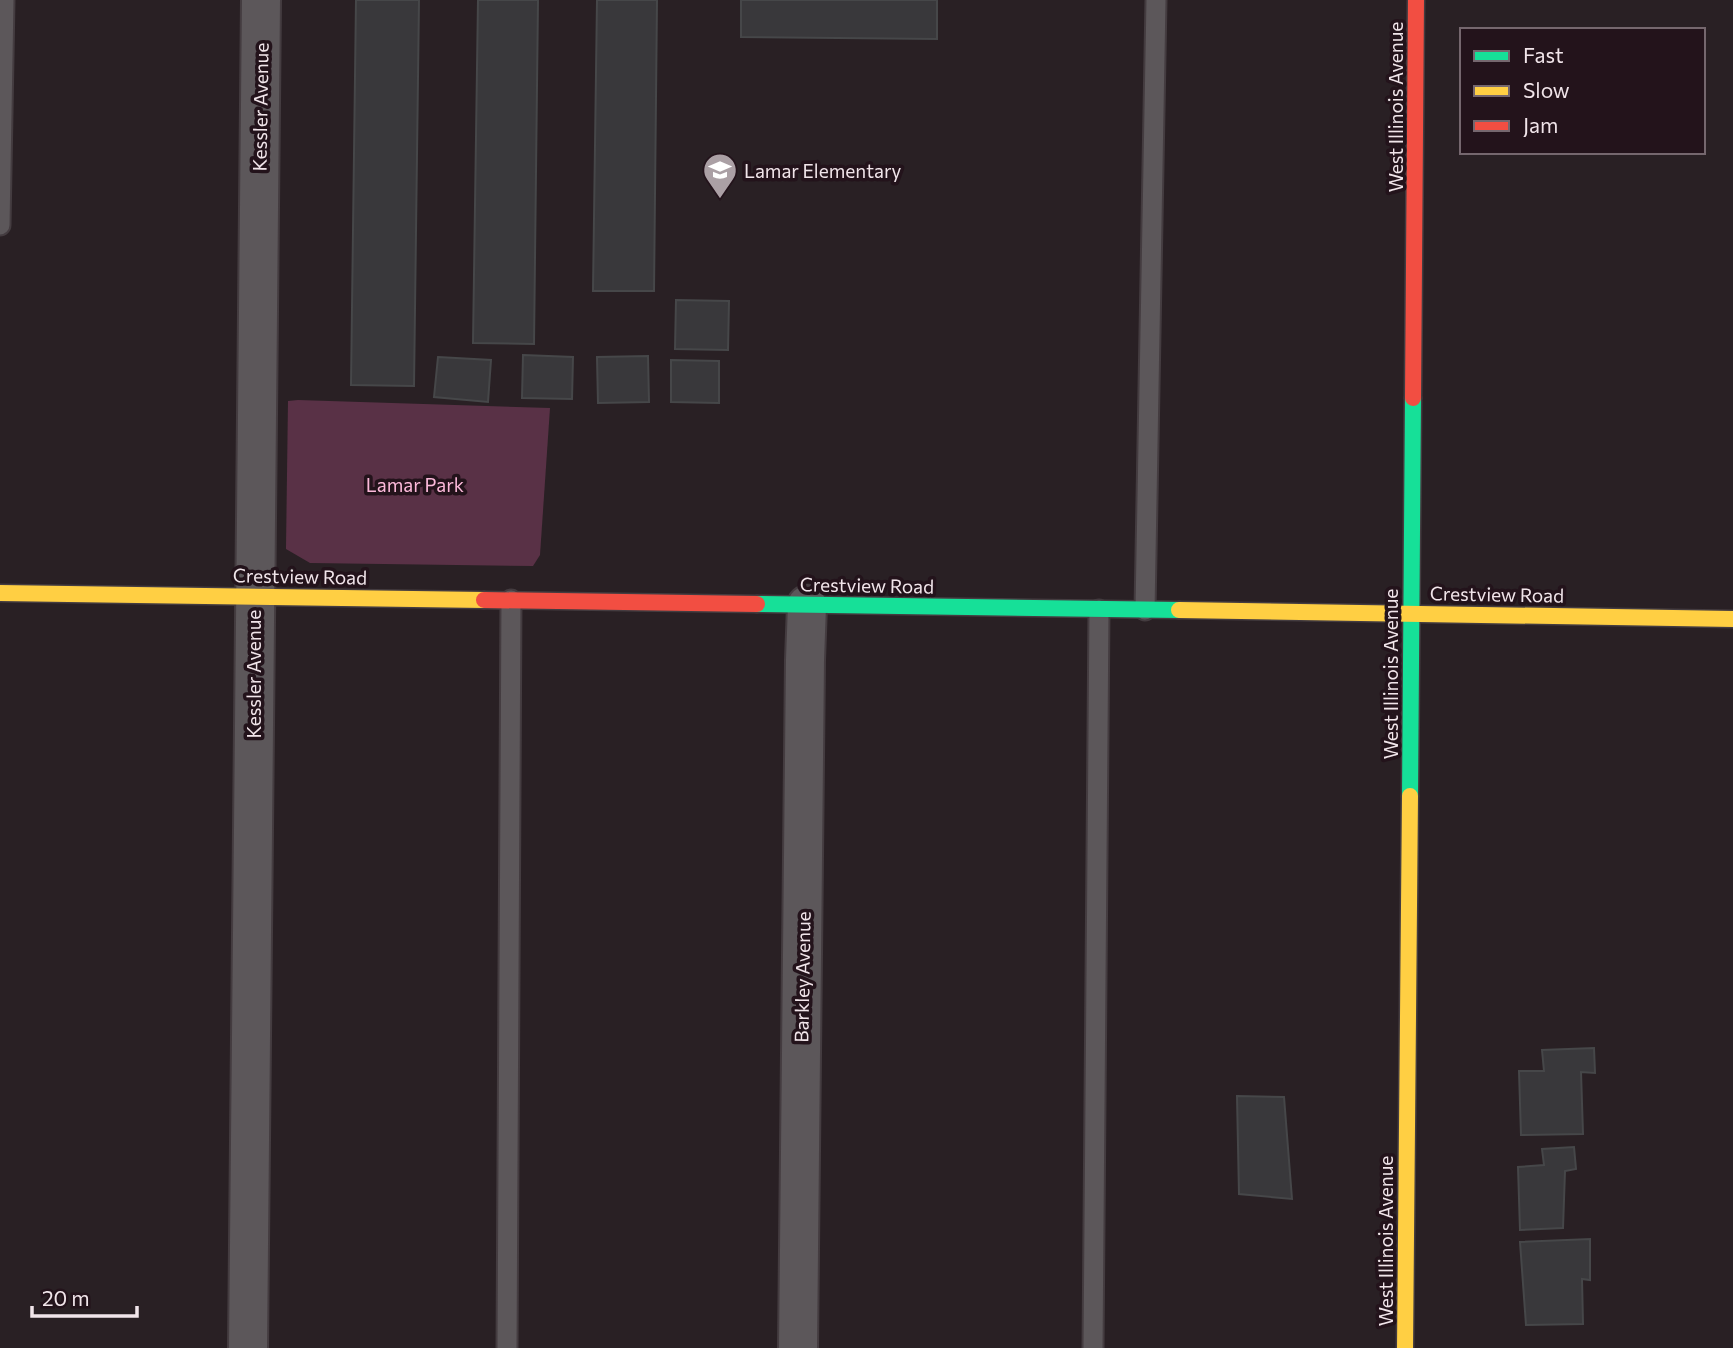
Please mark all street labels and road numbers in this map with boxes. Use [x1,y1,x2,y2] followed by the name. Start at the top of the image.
[1384,22,1407,192] street label: West Illinois Avenue
[247,42,273,172] street label: Kessler Avenue
[233,563,367,589] street label: Crestview Road
[800,572,934,598] street label: Crestview Road
[1430,581,1564,607] street label: Crestview Road
[1379,589,1402,759] street label: West Illinois Avenue
[242,610,265,738] street label: Kessler Avenue
[789,911,815,1043] street label: Barkley Avenue
[1374,1156,1397,1326] street label: West Illinois Avenue

